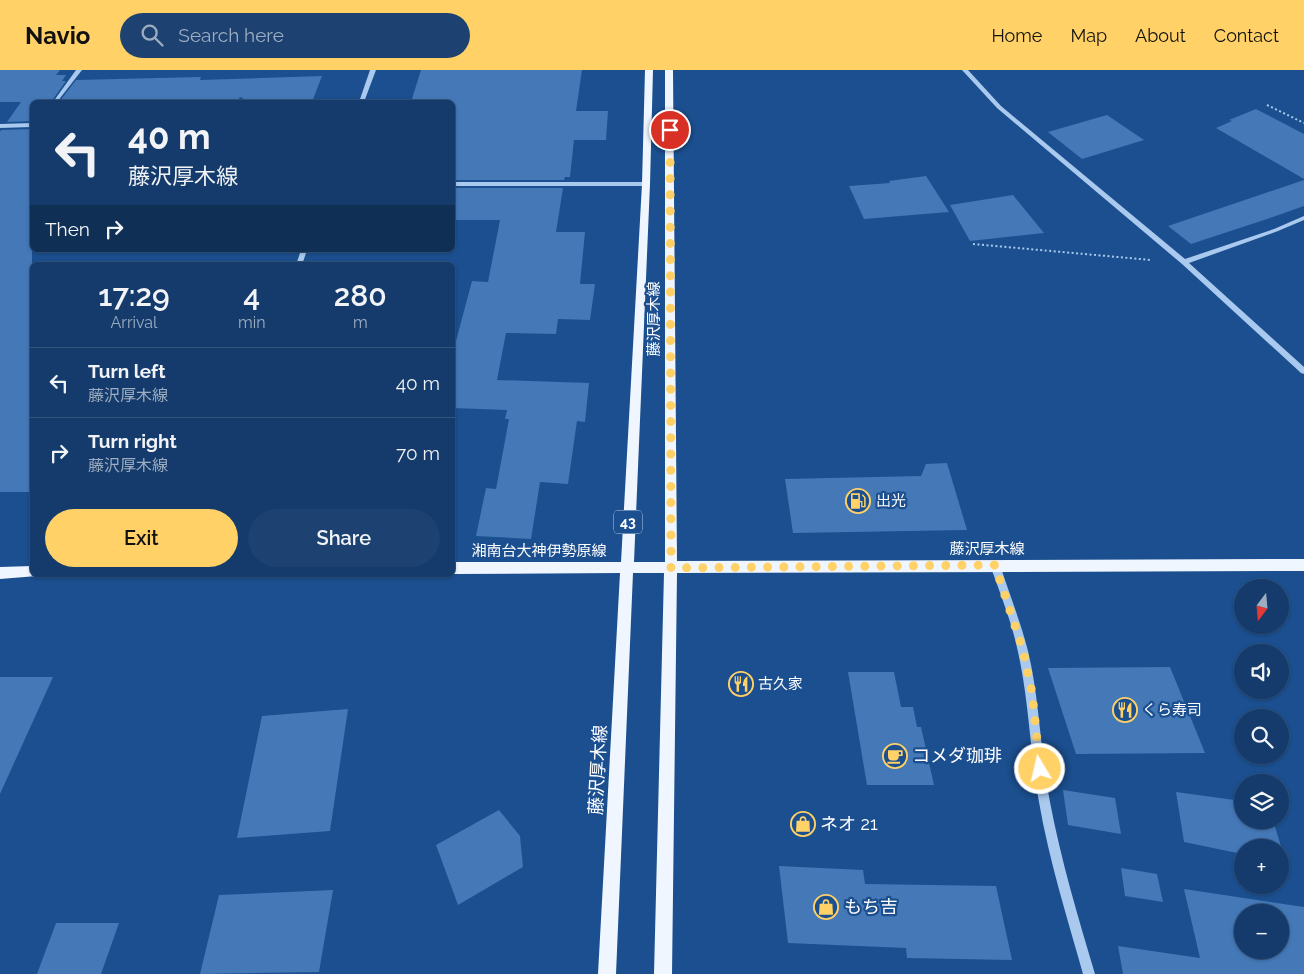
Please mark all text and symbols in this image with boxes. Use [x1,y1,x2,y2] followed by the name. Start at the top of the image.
[120,13,470,58] search box
[25,21,90,50] text: Navio
[138,21,166,49] icon: search
[178,24,284,46] text: Search here
[991,25,1042,46] text: Home
[1070,25,1107,46] text: Map
[1135,25,1186,46] text: About
[1214,25,1279,46] text: Contact
[649,109,691,151] pin
[128,116,210,157] text: 40 m
[656,116,684,144] icon: arrive
[45,120,110,185] icon: left
[128,163,238,189] text: 藤沢厚木線
[100,215,128,243] icon: right
[45,218,90,240] text: Then
[98,278,170,313] text: 17:29
[243,278,260,313] text: 4
[334,278,387,313] text: 280
[645,281,663,357] street label: 藤沢厚木線
[111,313,157,332] text: Arrival
[238,313,266,332] text: min
[353,313,368,332] text: m
[88,360,165,382] text: Turn left
[45,369,73,397] icon: left
[396,372,440,394] text: 40 m
[88,386,168,405] text: 藤沢厚木線
[88,430,177,452] text: Turn right
[45,439,73,467] icon: right
[396,442,440,464] text: 70 m
[88,456,168,475] text: 藤沢厚木線
[845,488,871,514] fuel station icon: 出光
[876,492,906,510] place label: 出光
[45,509,238,567] button: Exit
[248,509,440,567] button: Share
[614,511,642,534] road number: 43
[949,540,1025,558] street label: 藤沢厚木線
[471,542,607,560] street label: 湘南台大神伊勢原線
[1234,579,1289,634] north arrow
[1234,579,1289,959] map controls
[1234,644,1289,699] button: sound
[728,671,754,697] restaurant icon: 古久家
[758,675,803,693] place label: 古久家
[1112,697,1138,723] restaurant icon: くら寿司
[1142,701,1202,719] place label: くら寿司
[1234,709,1289,764] button: search
[585,724,610,815] street label: 藤沢厚木線
[1013,742,1065,794] position arrow
[882,743,908,769] cafe icon: コメダ珈琲
[912,745,1002,766] place label: コメダ珈琲
[1234,774,1289,829] button: layers
[790,811,816,837] shop icon: ネオ 21
[820,813,878,834] place label: ネオ 21
[1234,839,1289,894] button: +
[813,894,839,920] shop icon: もち吉
[844,896,898,917] place label: もち吉
[1234,904,1289,959] button: −

